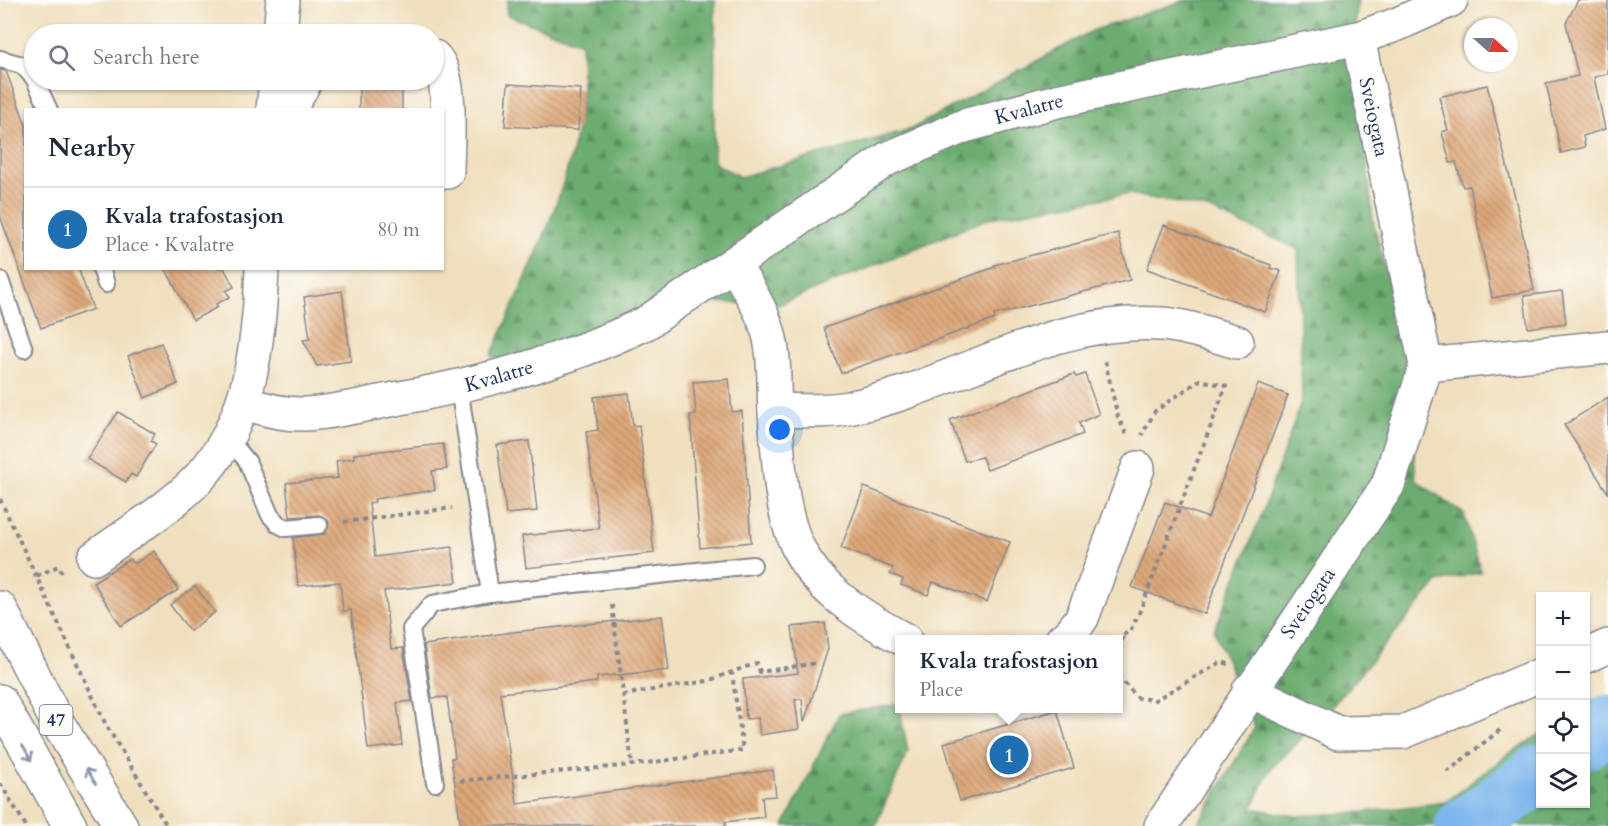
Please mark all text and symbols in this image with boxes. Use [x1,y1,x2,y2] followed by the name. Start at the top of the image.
[1464,18,1518,72] north arrow
[24,24,444,90] search box
[45,41,78,74] icon: search
[93,42,200,72] text: Search here
[1352,75,1396,160] street label: Sveiogata
[992,87,1066,131] street label: Kvalatre
[48,130,136,165] text: Nearby
[105,201,284,231] text: Kvala trafostasjon
[62,216,73,243] text: 1
[377,216,420,243] text: 80 m
[105,231,235,258] text: Place · Kvalatre
[462,353,536,399] street label: Kvalatre
[765,415,794,444] your location
[1274,562,1342,644] street label: Sveiogata
[1536,592,1590,808] map controls
[1536,592,1590,646] button: +
[895,635,1123,713] popup
[919,646,1099,676] text: Kvala trafostasjon
[1536,646,1590,700] button: −
[919,676,963,703] text: Place
[1536,700,1590,754] button: locate
[40,705,72,735] road number: 47
[990,732,1028,777] pin: 1
[21,744,33,761] one-way arrow
[1536,754,1590,808] button: layers
[84,768,96,785] one-way arrow

